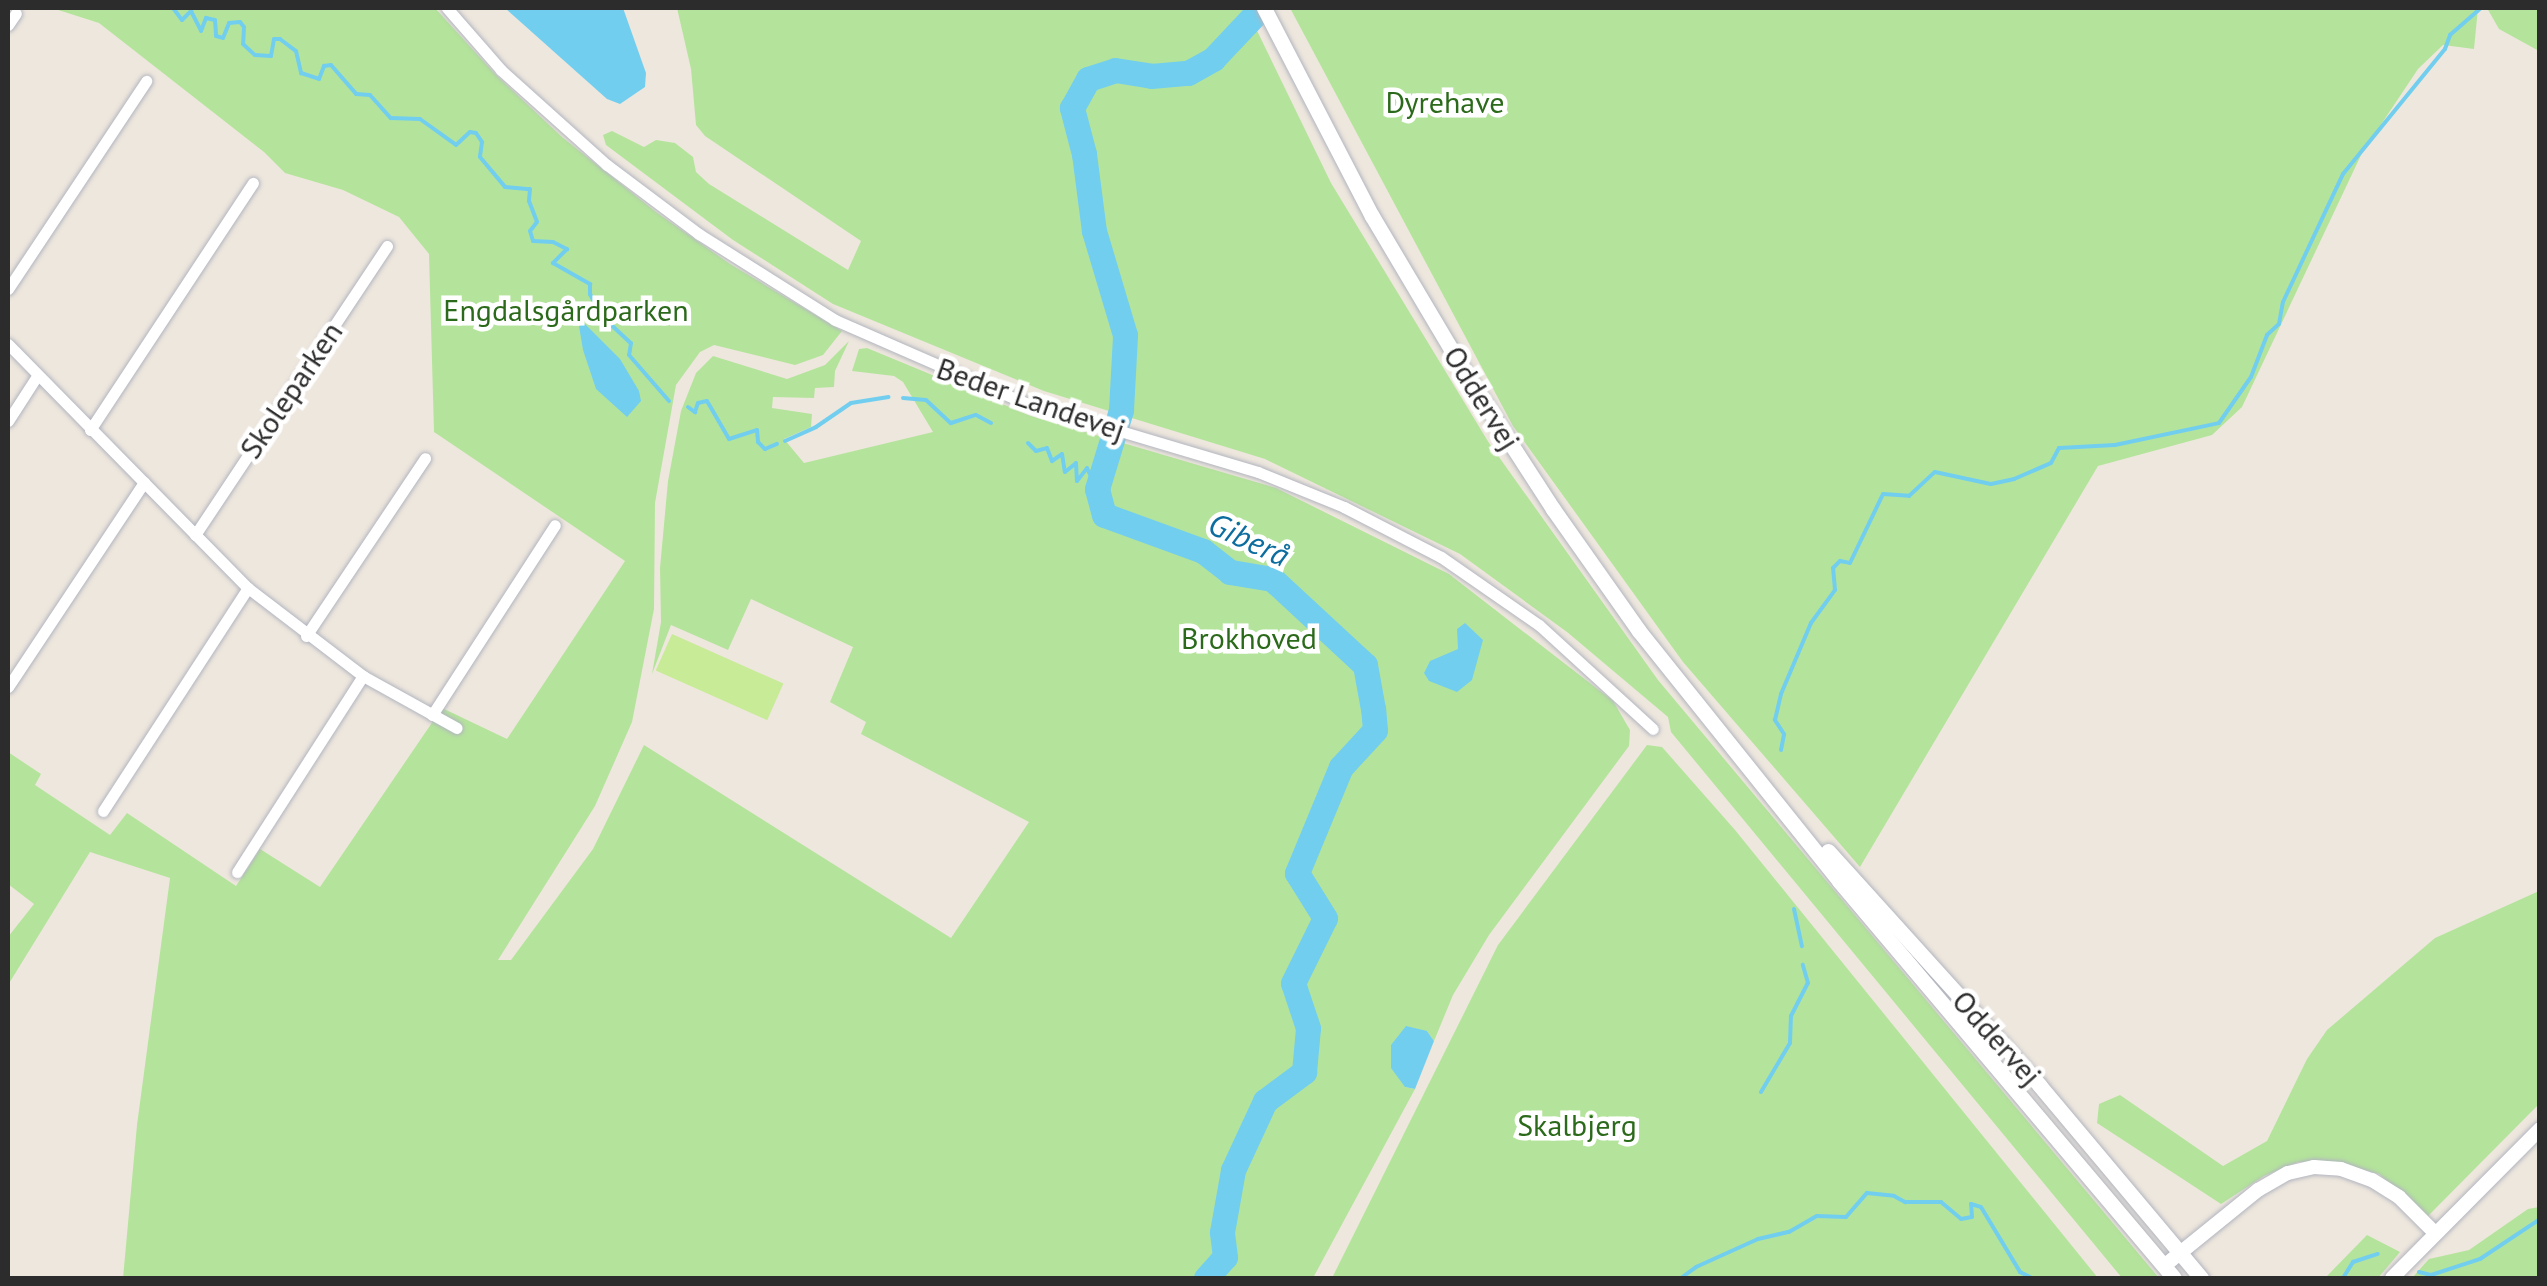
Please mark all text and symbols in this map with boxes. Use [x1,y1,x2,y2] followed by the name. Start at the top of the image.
[1385,84,1505,120] park label: Dyrehave
[443,292,689,328] park label: Engdalsgårdparken
[232,315,350,465] street label: Skoleparken
[1436,339,1528,457] street label: Oddervej
[932,350,1130,448] street label: Beder Landevej
[1203,504,1295,574] water label: Giberå
[1181,620,1317,656] park label: Brokhoved
[1945,983,2049,1093] street label: Oddervej
[1517,1107,1637,1143] park label: Skalbjerg

